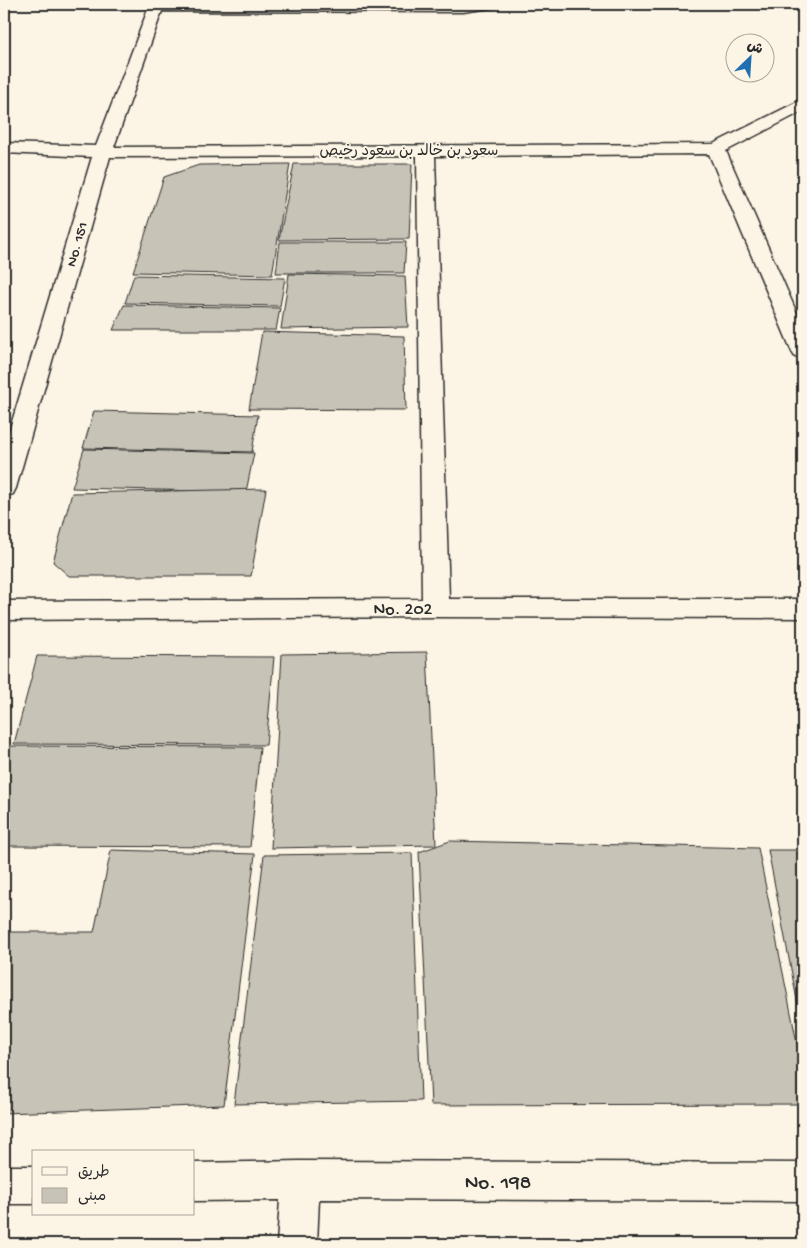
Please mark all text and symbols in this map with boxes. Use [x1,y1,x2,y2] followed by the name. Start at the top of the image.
[724,32,774,82] north arrow
[744,38,765,59] text: ش
[319,143,499,161] street label: سعود بن خالد بن سعود رخيص
[63,220,93,269] street label: No. 151
[374,600,433,621] street label: No. 202
[32,1150,195,1216] legend
[78,1164,110,1182] text: طريق
[465,1172,531,1197] street label: No. 198
[78,1188,106,1206] text: مبنى

